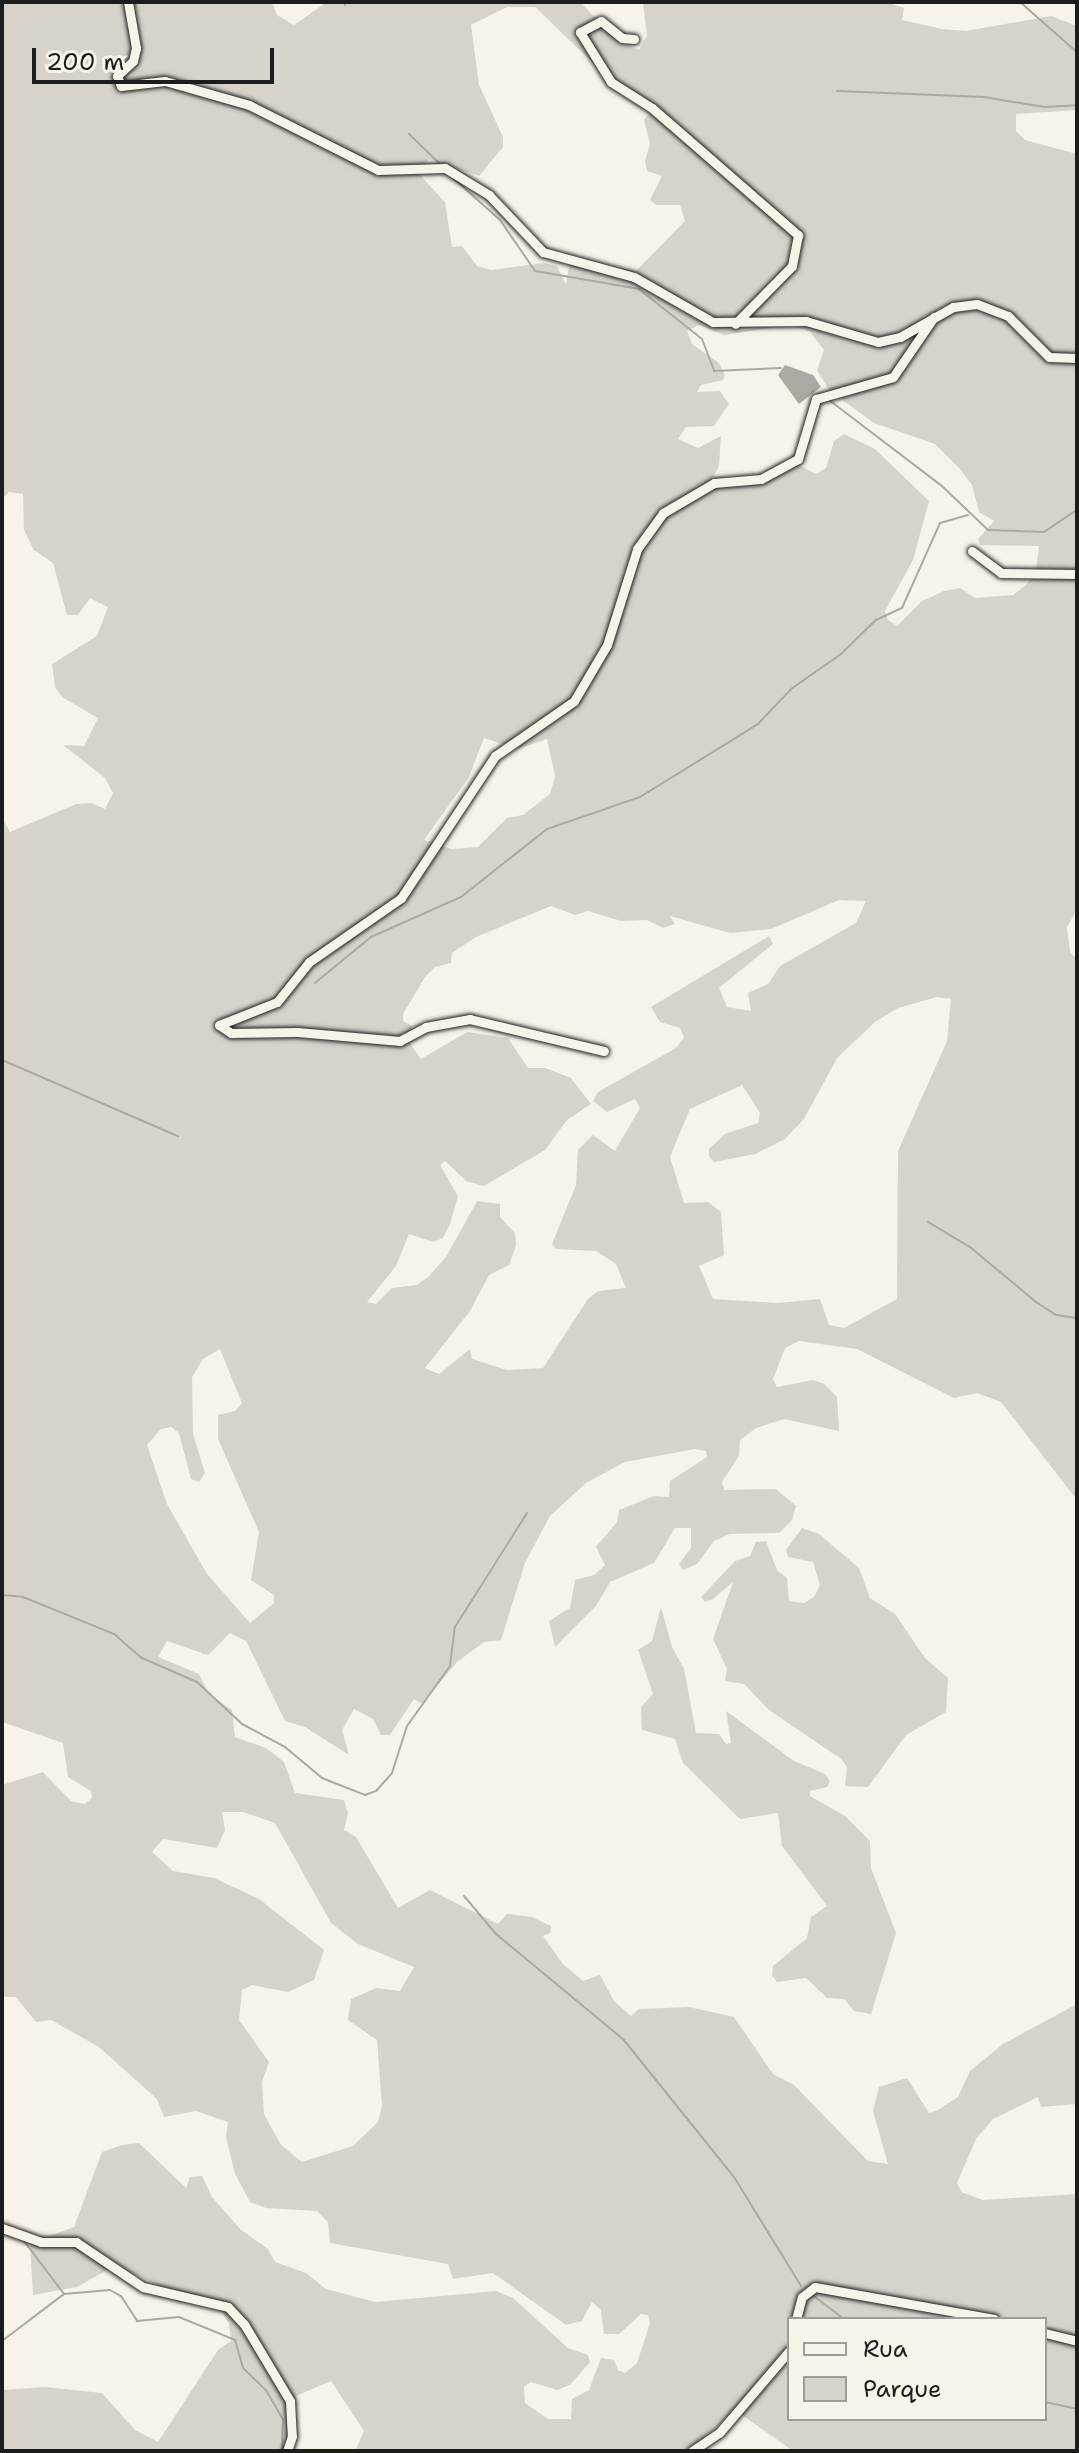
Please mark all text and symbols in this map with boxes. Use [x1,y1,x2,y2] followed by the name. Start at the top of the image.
[36,32,278,82] scale bar
[46,46,124,78] text: 200 m
[787,2317,1047,2421] legend
[863,2333,908,2365] text: Rua
[863,2373,942,2405] text: Parque

